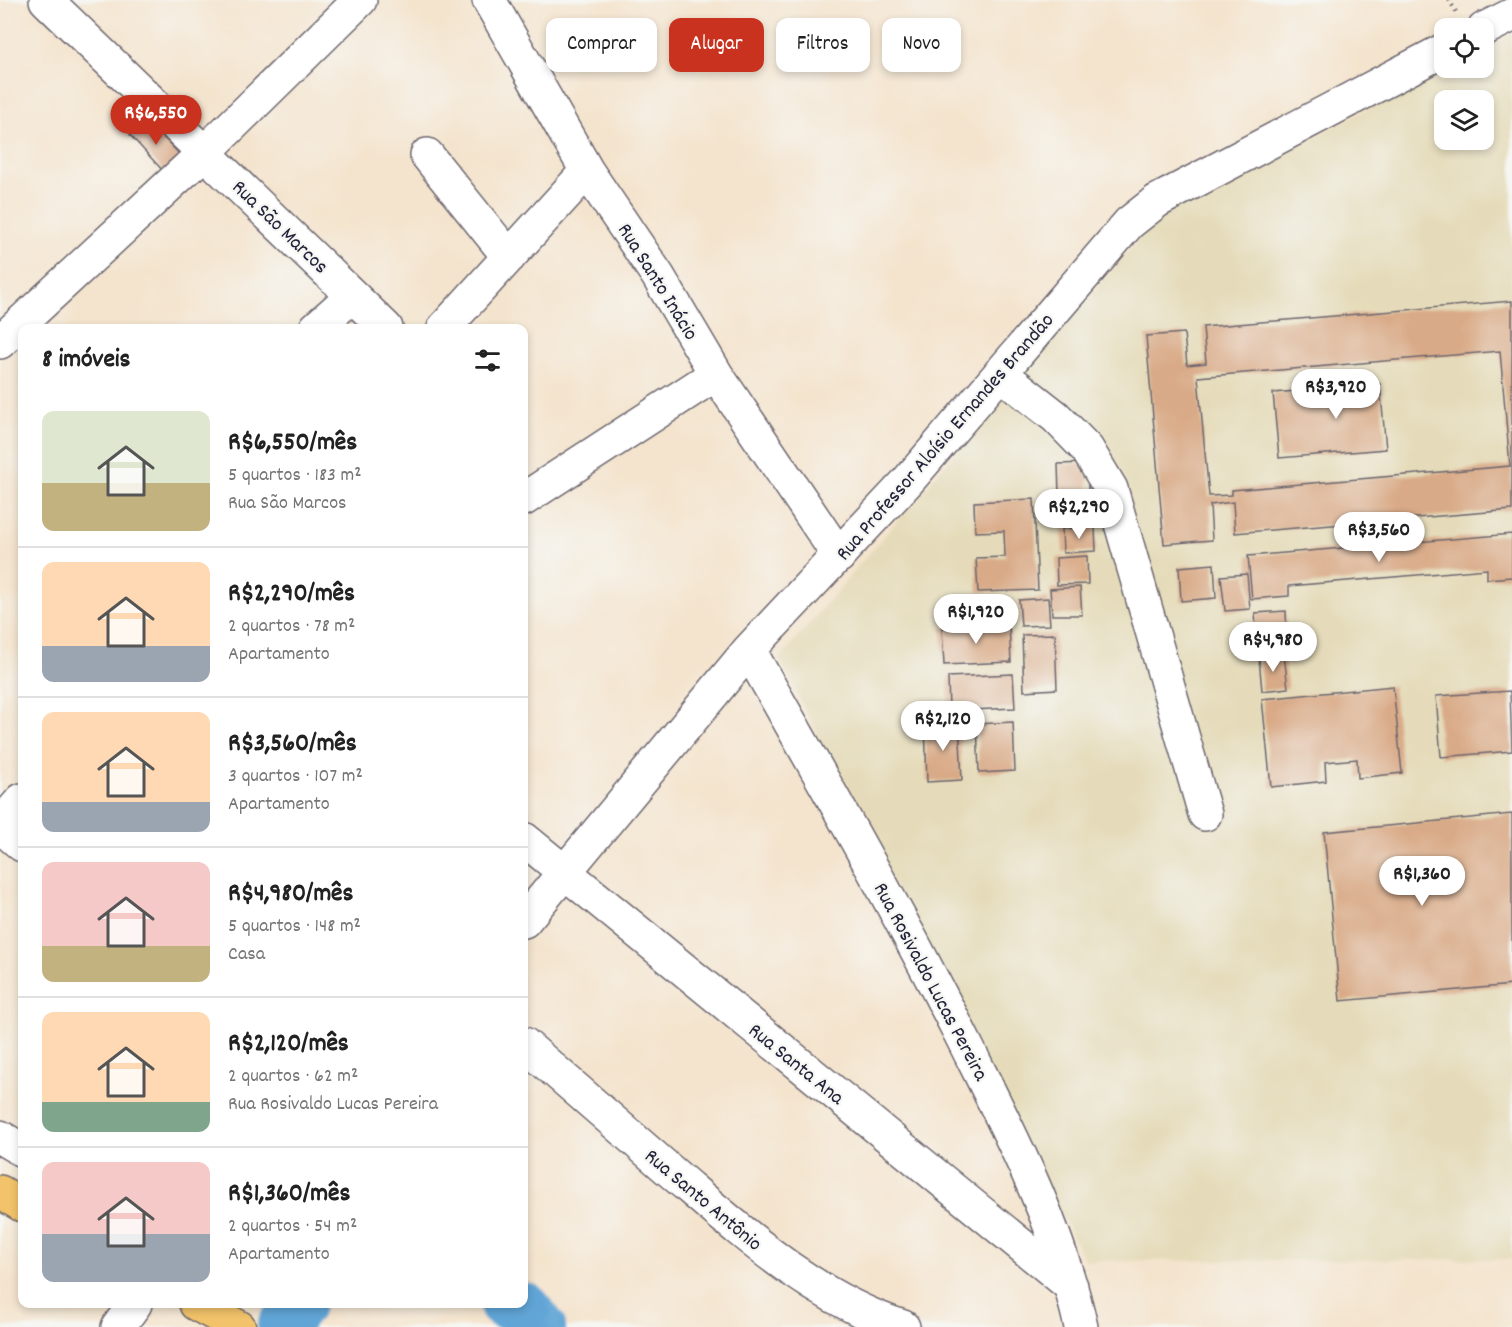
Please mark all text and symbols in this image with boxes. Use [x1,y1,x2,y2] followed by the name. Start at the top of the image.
[546,18,657,72] chip: Comprar
[669,18,764,72] chip: Alugar
[776,18,870,72] chip: Filtros
[882,18,961,72] chip: Novo
[1434,18,1494,150] map controls
[1434,18,1494,78] button: locate
[1434,90,1494,150] button: layers
[101,95,211,146] pin: R$6,550
[125,100,187,128] text: R$6,550
[224,174,334,282] street label: Rua São Marcos
[608,218,704,347] street label: Rua Santo Inácio
[830,307,1062,568] street label: Rua Professor Aloísio Ernandes Brandão
[42,342,131,379] text: 8 imóveis
[471,344,504,377] icon: filters
[1281,369,1391,420] pin: R$3,920
[1305,374,1367,402] text: R$3,920
[228,425,357,462] text: R$6,550/mês
[90,435,162,507] icon: home
[228,462,361,490] text: 5 quartos · 183 m²
[1024,489,1134,540] pin: R$2,290
[228,490,346,518] text: Rua São Marcos
[1048,494,1110,522] text: R$2,290
[1324,512,1434,563] pin: R$3,560
[1348,517,1410,545] text: R$3,560
[228,576,355,613] text: R$2,290/mês
[90,586,162,658] icon: home
[921,594,1031,645] pin: R$1,920
[948,599,1004,627] text: R$1,920
[228,613,355,641] text: 2 quartos · 78 m²
[1218,622,1328,673] pin: R$4,980
[1243,627,1303,655] text: R$4,980
[228,641,330,669] text: Apartamento
[888,701,998,752] pin: R$2,120
[915,706,971,734] text: R$2,120
[228,726,357,763] text: R$3,560/mês
[90,736,162,808] icon: home
[228,763,363,791] text: 3 quartos · 107 m²
[228,791,330,819] text: Apartamento
[1367,856,1477,907] pin: R$1,360
[1393,861,1451,889] text: R$1,360
[228,876,354,913] text: R$4,980/mês
[864,878,995,1088] street label: Rua Rosivaldo Lucas Pereira
[90,886,162,958] icon: home
[228,913,361,941] text: 5 quartos · 148 m²
[228,941,265,969] text: Casa
[741,1017,851,1114] street label: Rua Santa Ana
[228,1026,349,1063] text: R$2,120/mês
[90,1036,162,1108] icon: home
[228,1063,358,1091] text: 2 quartos · 62 m²
[228,1091,438,1119] text: Rua Rosivaldo Lucas Pereira
[637,1143,768,1260] street label: Rua Santo Antônio
[228,1176,350,1213] text: R$1,360/mês
[90,1186,162,1258] icon: home
[228,1213,357,1241] text: 2 quartos · 54 m²
[228,1241,330,1269] text: Apartamento

